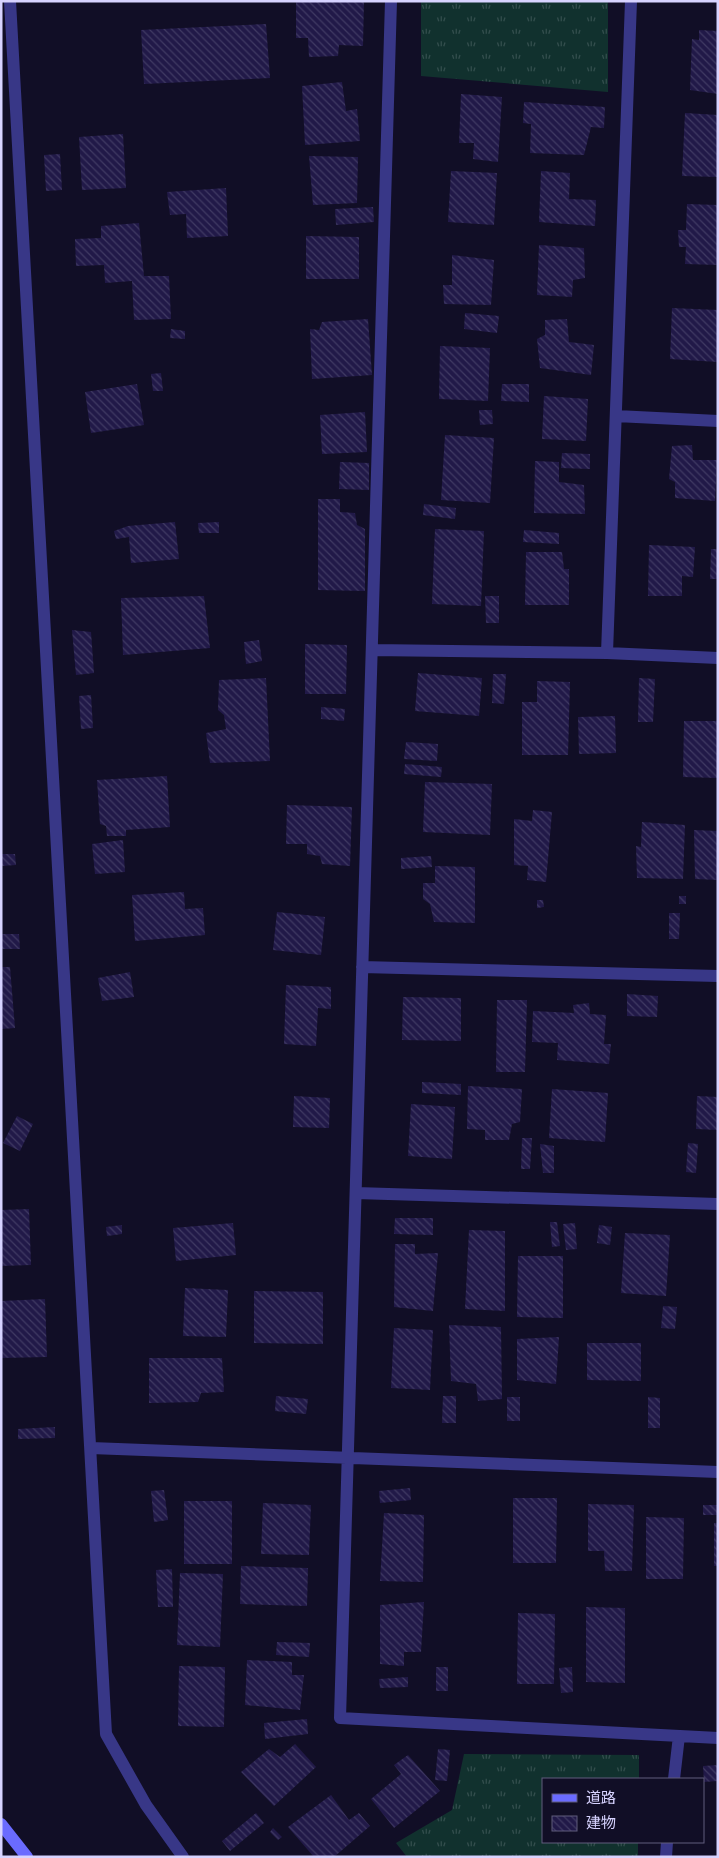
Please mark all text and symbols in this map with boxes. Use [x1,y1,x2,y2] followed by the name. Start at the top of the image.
[542,1778,704,1843] legend
[586,1789,616,1806] text: 道路
[586,1814,616,1831] text: 建物

